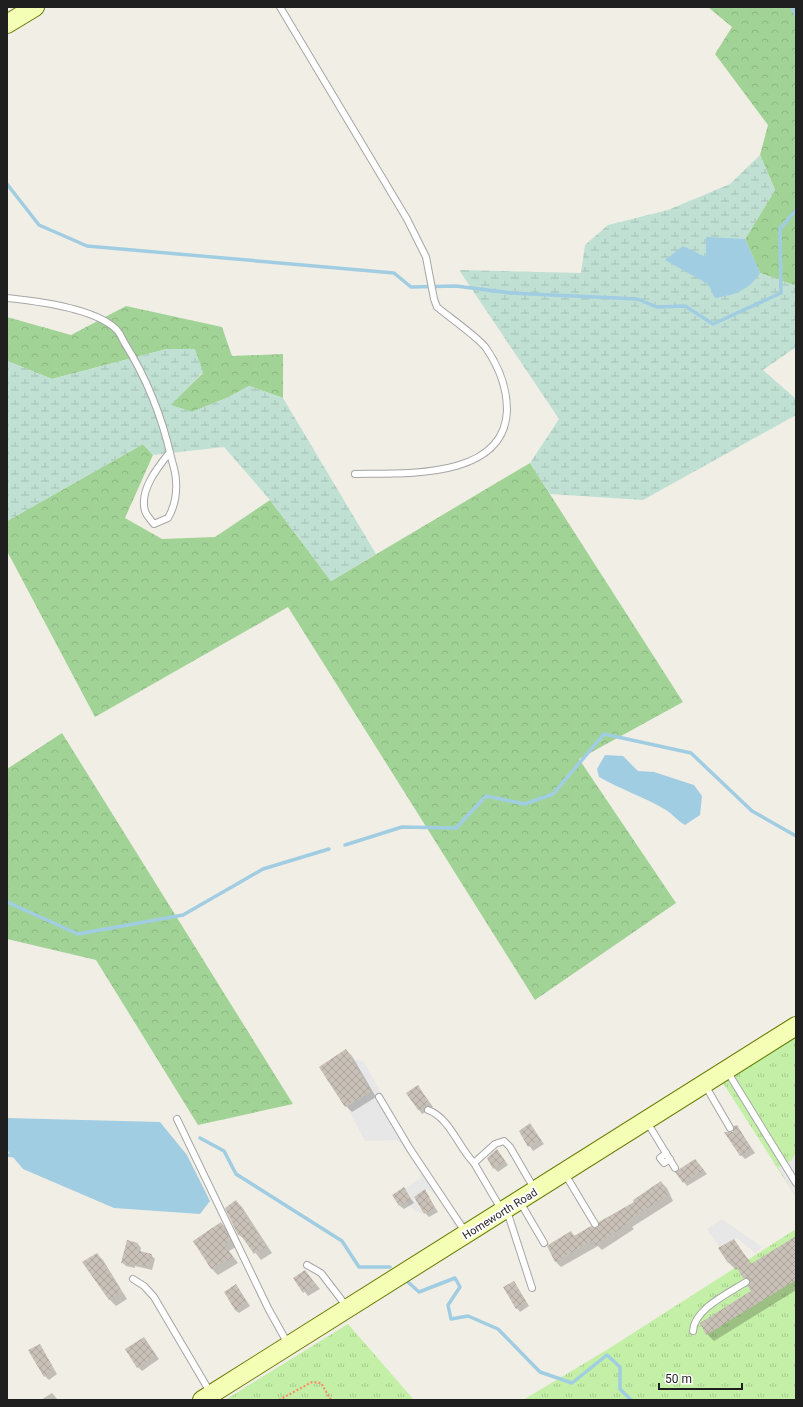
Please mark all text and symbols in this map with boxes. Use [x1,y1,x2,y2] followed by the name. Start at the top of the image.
[460,1186,540,1242] street label: Homeworth Road
[659,1365,742,1391] scale bar
[665,1372,692,1386] text: 50 m

